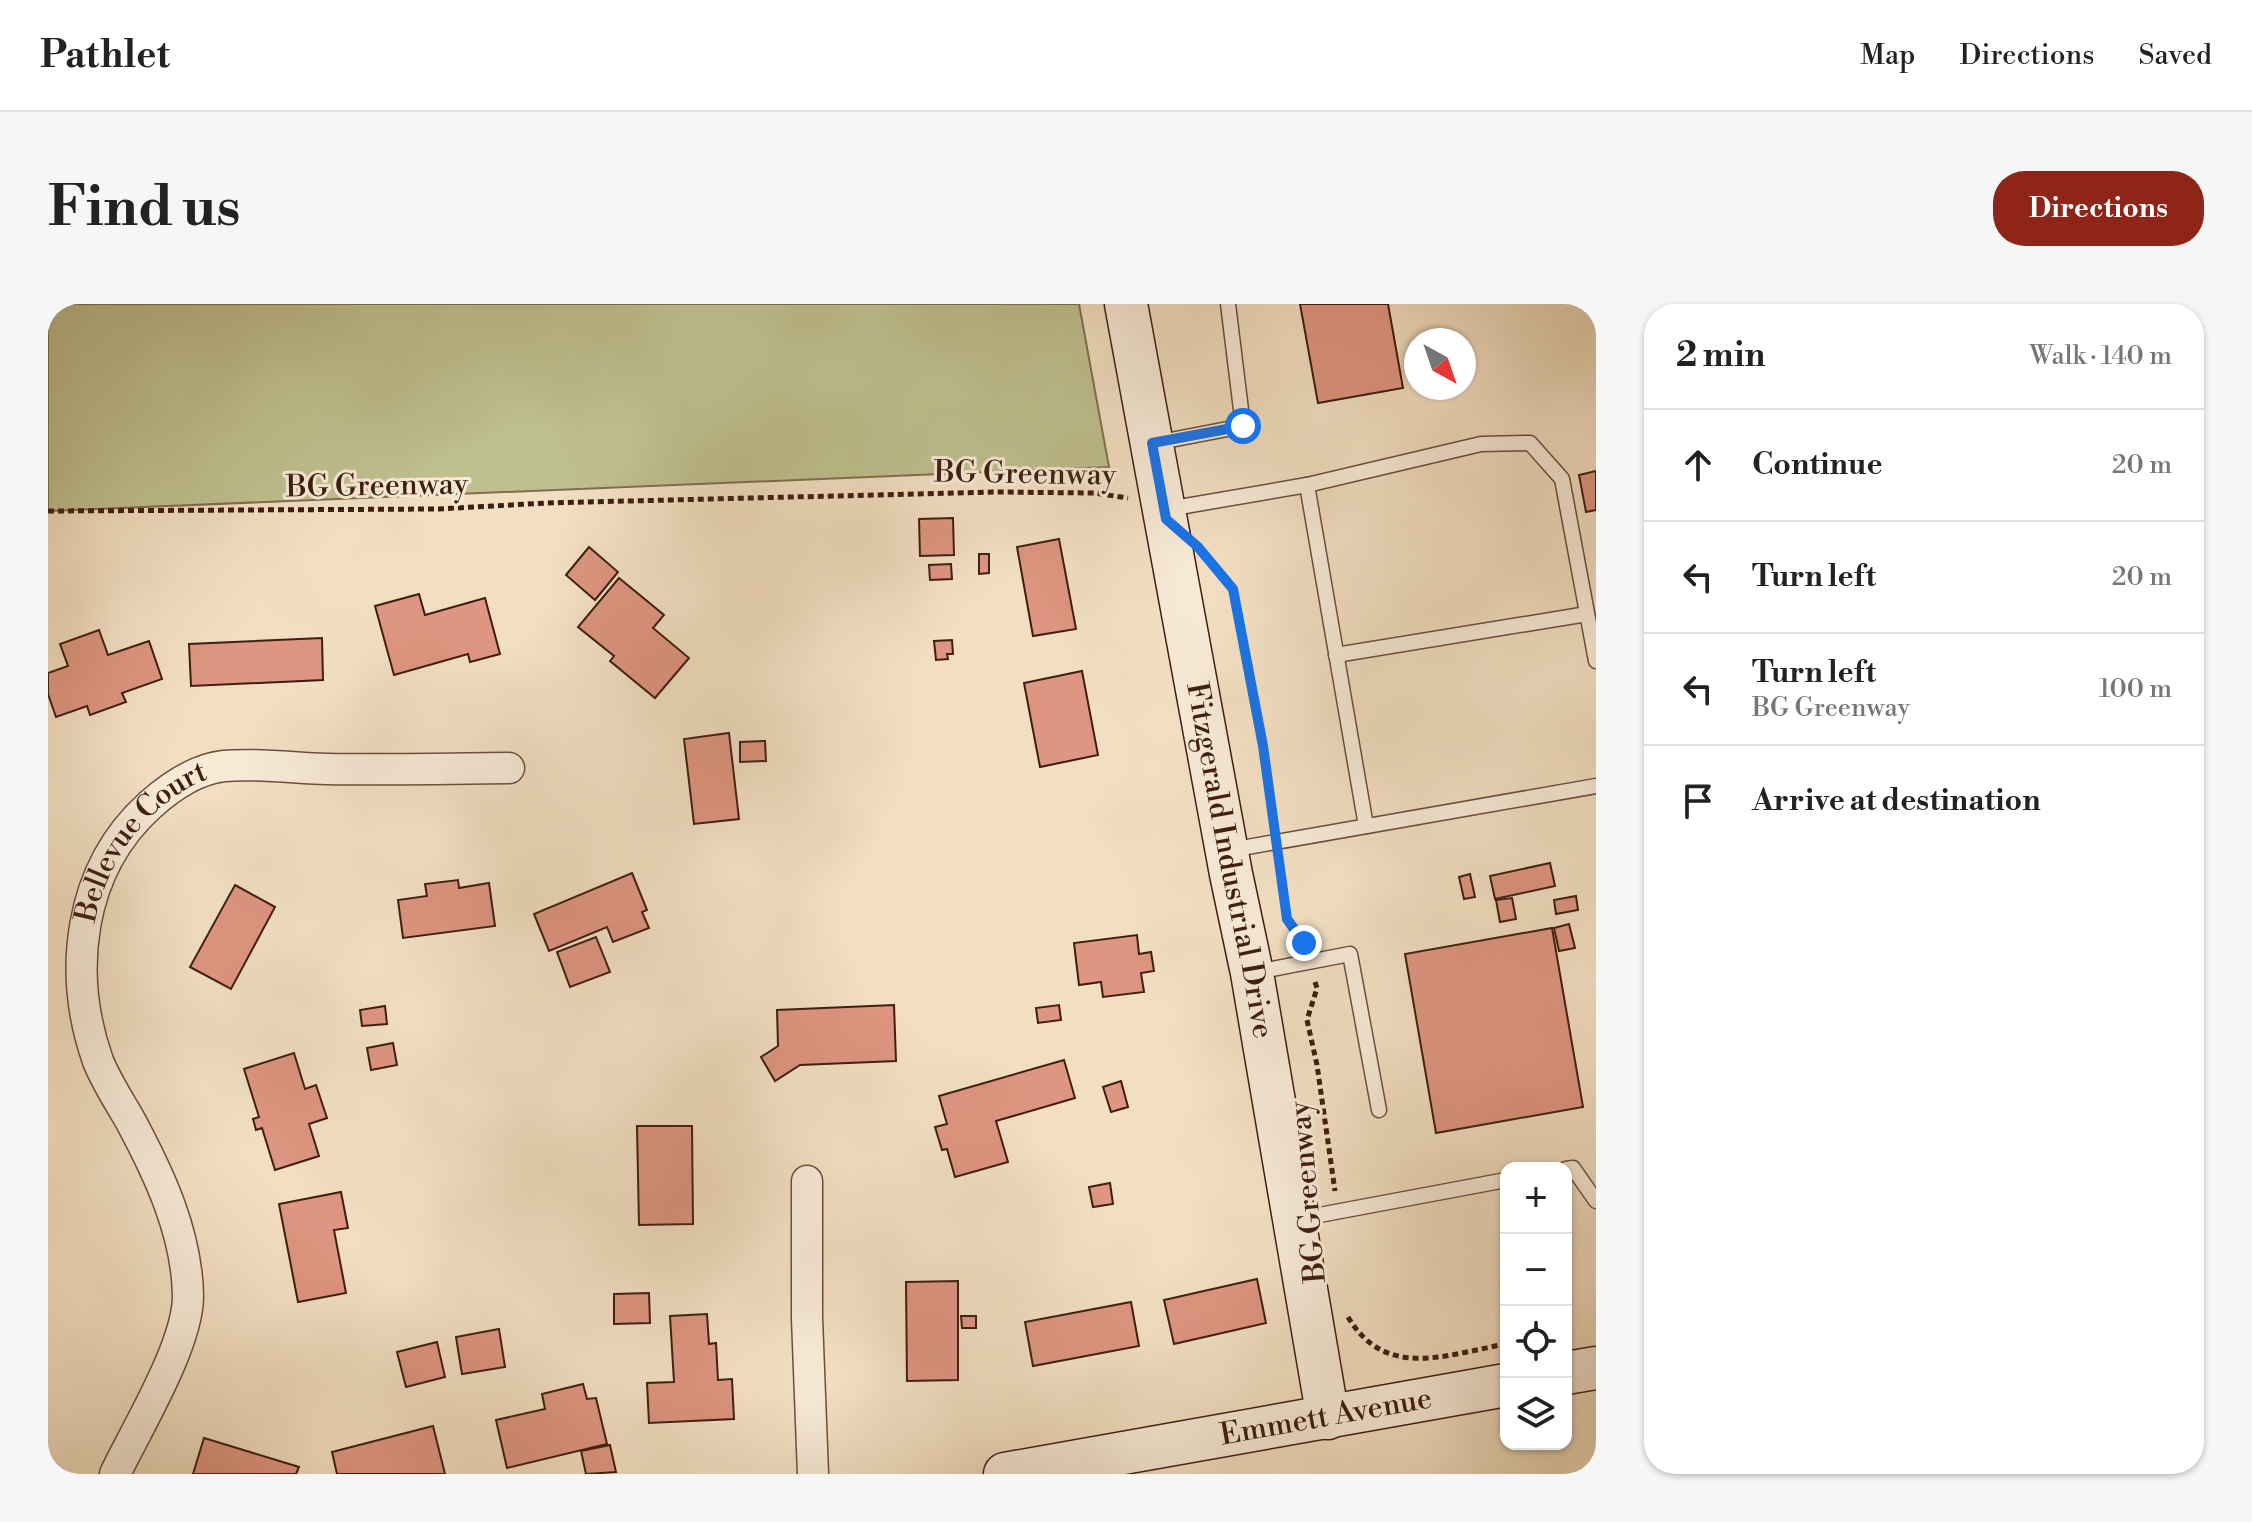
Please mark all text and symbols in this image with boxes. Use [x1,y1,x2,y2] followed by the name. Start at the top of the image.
[40,32,170,79] text: Pathlet
[1860,38,1915,73] text: Map
[1959,38,2094,73] text: Directions
[2138,38,2212,73] text: Saved
[1993,171,2204,246] button: Directions
[48,173,241,243] text: Find us
[1404,328,1476,400] north arrow
[1676,335,1765,377] text: 2 min
[2030,340,2172,372] text: Walk · 140 m
[1225,408,1261,444] route start
[1676,443,1720,487] icon: ahead
[1752,446,1883,484] text: Continue
[2112,449,2172,481] text: 20 m
[932,453,1117,495] street label: BG Greenway
[284,465,469,507] street label: BG Greenway
[1676,555,1720,599] icon: left
[1752,558,1876,596] text: Turn left
[2112,561,2172,593] text: 20 m
[1752,654,1876,692] text: Turn left
[1676,667,1720,711] icon: left
[2099,673,2172,705] text: 100 m
[1177,679,1282,1041] street label: Fitzgerald Industrial Drive
[1752,692,1910,724] text: BG Greenway
[67,752,213,927] street label: Bellevue Court
[1676,779,1720,823] icon: arrive
[1752,782,2041,820] text: Arrive at destination
[1286,925,1322,961] route end
[1281,1099,1335,1285] street label: BG Greenway
[1500,1162,1572,1450] map controls
[1500,1162,1572,1234] button: +
[1500,1234,1572,1306] button: −
[1500,1306,1572,1378] button: locate
[1500,1378,1572,1450] button: layers
[1217,1379,1435,1454] street label: Emmett Avenue

